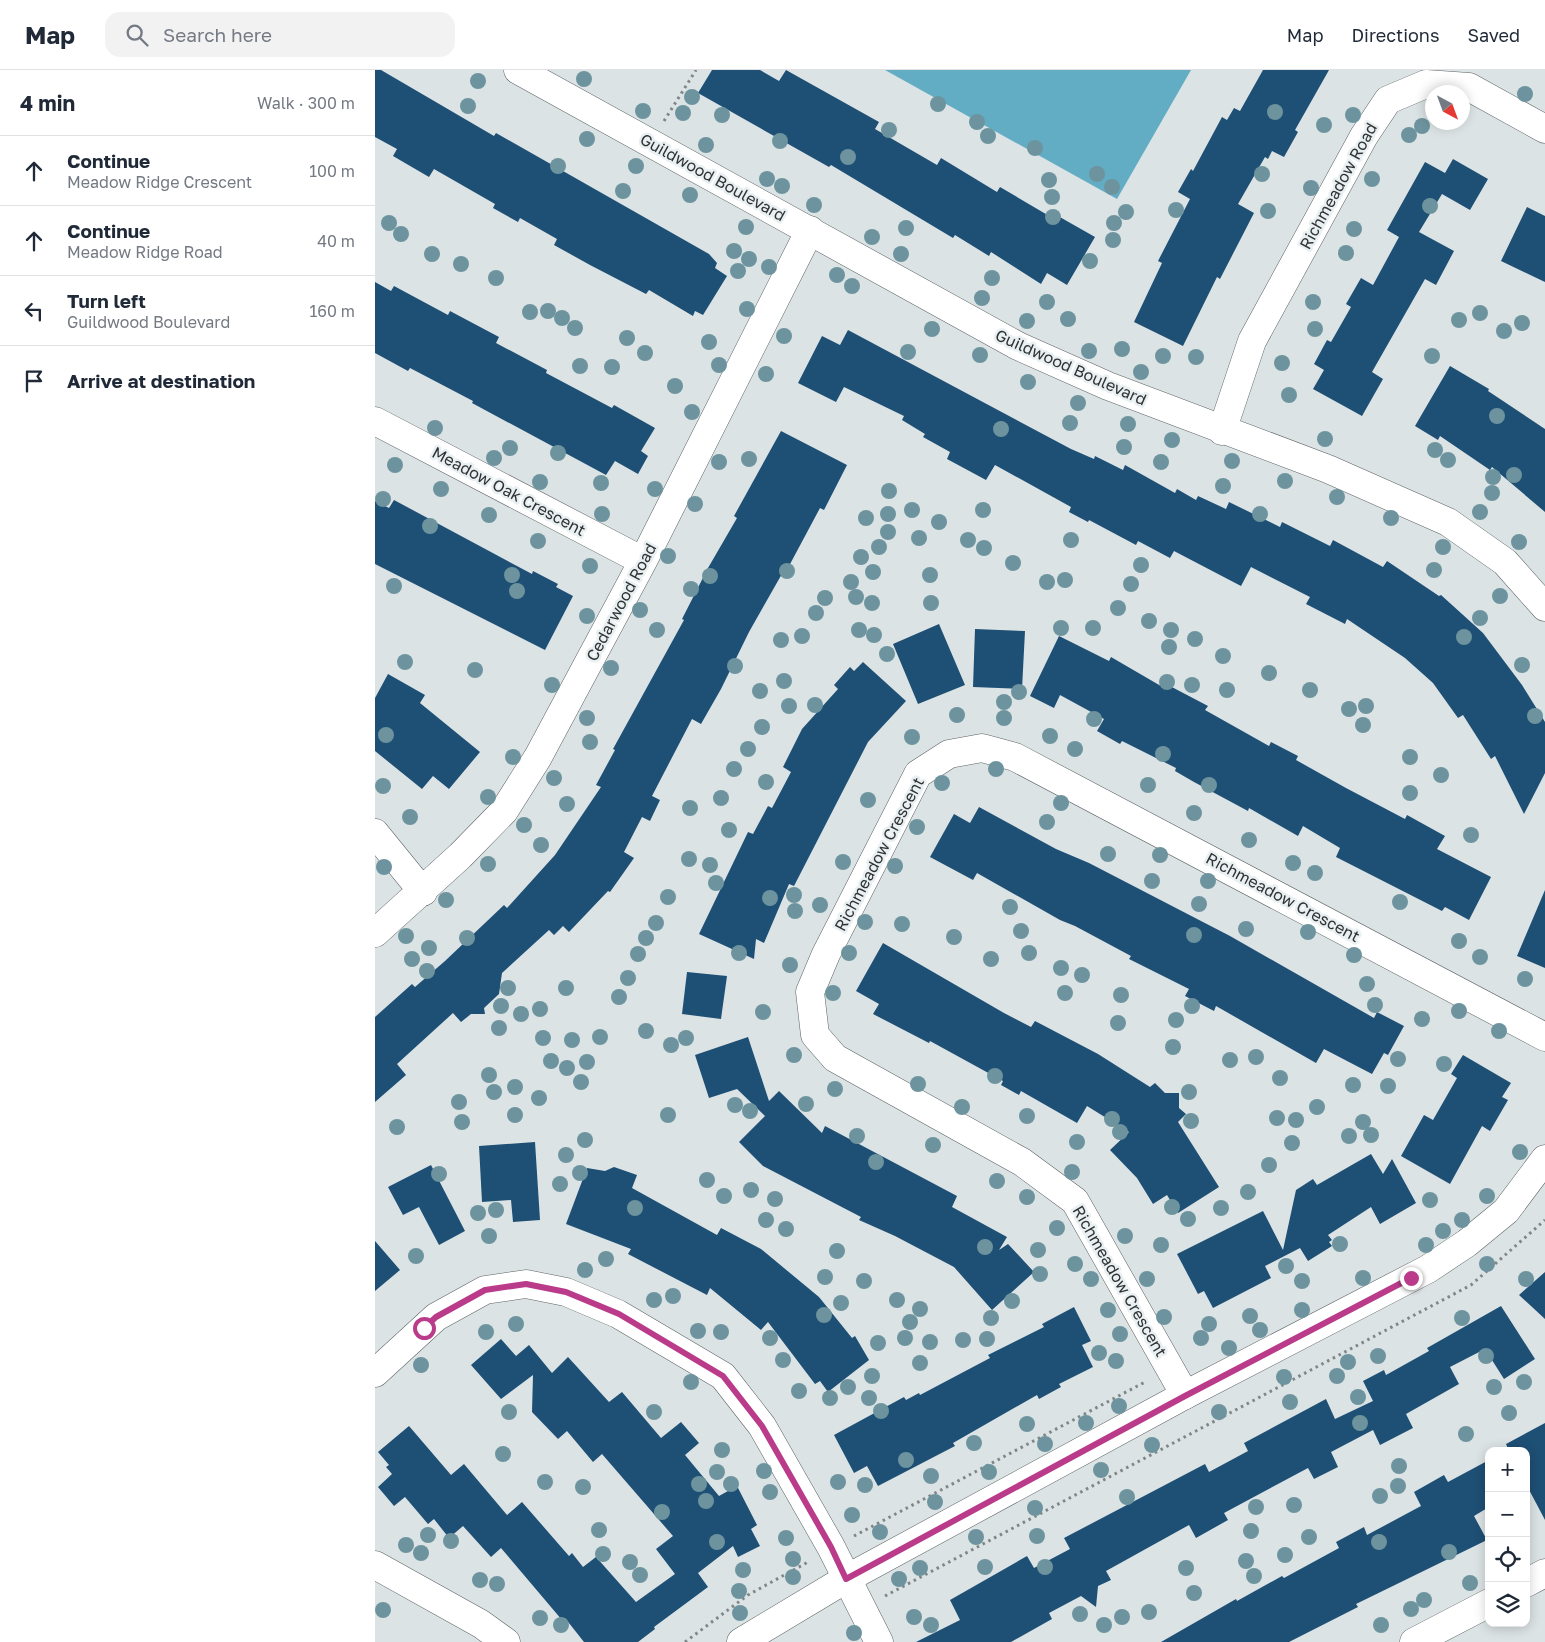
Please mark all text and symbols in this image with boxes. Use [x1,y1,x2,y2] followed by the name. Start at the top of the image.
[105,12,455,57] search box
[25,20,75,49] text: Map
[123,21,151,49] icon: search
[163,23,272,46] text: Search here
[1287,24,1323,46] text: Map
[1351,24,1439,46] text: Directions
[1467,24,1520,46] text: Saved
[1425,85,1470,130] north arrow
[20,90,75,116] text: 4 min
[257,93,355,113] text: Walk · 300 m
[1295,119,1381,253] street label: Richmeadow Road
[637,129,789,225] street label: Guildwood Boulevard
[67,149,150,172] text: Continue
[20,157,48,185] icon: ahead
[309,161,355,181] text: 100 m
[67,172,252,192] text: Meadow Ridge Crescent
[67,219,150,242] text: Continue
[20,227,48,255] icon: ahead
[317,231,355,251] text: 40 m
[67,242,223,262] text: Meadow Ridge Road
[67,289,146,312] text: Turn left
[20,297,48,325] icon: left
[309,301,355,321] text: 160 m
[67,312,230,332] text: Guildwood Boulevard
[992,325,1150,409] street label: Guildwood Boulevard
[20,367,48,395] icon: arrive
[67,369,255,392] text: Arrive at destination
[429,442,589,540] street label: Meadow Oak Crescent
[582,540,660,664] street label: Cedarwood Road
[830,774,928,934] street label: Richmeadow Crescent
[1203,848,1363,946] street label: Richmeadow Crescent
[1069,1202,1171,1360] street label: Richmeadow Crescent
[1400,1267,1423,1290] route end
[413,1317,436,1340] route start
[1485,1447,1530,1627] map controls
[1485,1447,1530,1492] button: +
[1485,1492,1530,1537] button: −
[1485,1537,1530,1582] button: locate
[1485,1582,1530,1627] button: layers

